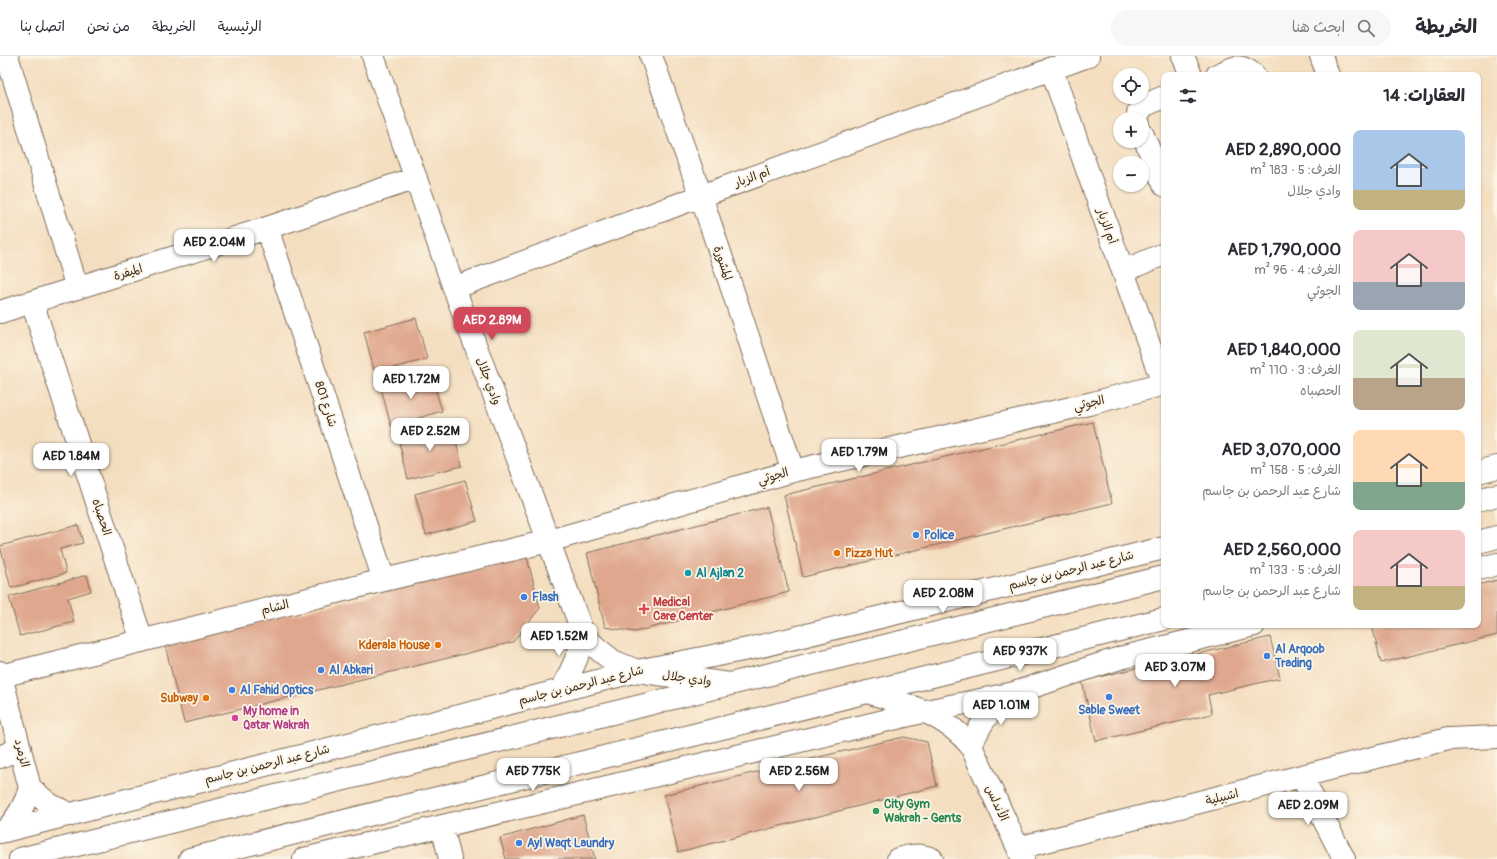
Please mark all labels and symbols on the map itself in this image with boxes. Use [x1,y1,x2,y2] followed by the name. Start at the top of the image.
[731,164,773,192] street label: أم الزبار
[1092,205,1120,247] street label: أم الزبار
[168,229,260,263] pin: AED 2.04M
[710,244,735,282] street label: المشورة
[112,261,144,284] street label: الميفرة
[446,307,538,341] pin: AED 2.89M
[472,355,504,407] street label: وادي جلال
[365,366,457,400] pin: AED 1.72M
[310,379,340,429] street label: شارع 801
[1072,393,1107,417] street label: الجوثي
[384,418,476,452] pin: AED 2.52M
[813,439,905,473] pin: AED 1.79M
[25,443,117,477] pin: AED 1.84M
[756,465,791,491] street label: الجوثي
[89,497,115,537] street label: الحصباه
[924,528,955,543] place label: Police
[911,530,921,540] marker: Police
[845,546,894,561] place label: Pizza Hut
[832,548,842,558] marker: Pizza Hut
[1007,548,1135,594] street label: شارع عبد الرحمن بن جاسم
[696,566,744,581] place label: Al Ajlan 2
[683,568,693,578] marker: Al Ajlan 2
[897,580,989,614] pin: AED 2.08M
[532,590,559,605] place label: Flash
[519,592,529,602] marker: Flash
[653,595,714,624] place label: Medical Care Center
[260,597,291,619] street label: الشام
[638,603,650,615] marker: Medical Care Center
[513,623,605,657] pin: AED 1.52M
[359,638,431,653] place label: Kderala House
[979,638,1061,672] pin: AED 937K
[433,640,443,650] marker: Kderala House
[1274,642,1325,671] place label: Al Arqoob Trading
[1262,651,1272,661] marker: Al Arqoob Trading
[1129,654,1221,688] pin: AED 3.07M
[329,663,373,678] place label: Al Abkari
[517,663,645,709] street label: شارع عبد الرحمن بن جاسم
[316,665,326,675] marker: Al Abkari
[661,668,713,690] street label: وادي جلال
[240,683,314,698] place label: Al Fahid Optics
[227,685,237,695] marker: Al Fahid Optics
[160,691,199,706] place label: Subway
[955,692,1047,726] pin: AED 1.01M
[1104,692,1114,702] marker: Sable Sweet
[201,693,211,703] marker: Subway
[1078,703,1141,718] place label: Sable Sweet
[243,704,310,733] place label: My home in Qatar Wakrah
[230,713,240,723] marker: My home in Qatar Wakrah
[11,737,32,769] street label: الزمرد
[203,742,331,788] street label: شارع عبد الرحمن بن جاسم
[492,758,574,792] pin: AED 775K
[753,758,845,792] pin: AED 2.56M
[982,782,1012,824] street label: الأندلس
[1204,786,1240,809] street label: اشبيلية
[1262,792,1354,826] pin: AED 2.09M
[884,797,962,826] place label: City Gym Wakrah - Gents
[871,806,881,816] marker: City Gym Wakrah - Gents
[527,836,615,851] place label: Ayl Waqt Laundry
[514,838,524,848] marker: Ayl Waqt Laundry

